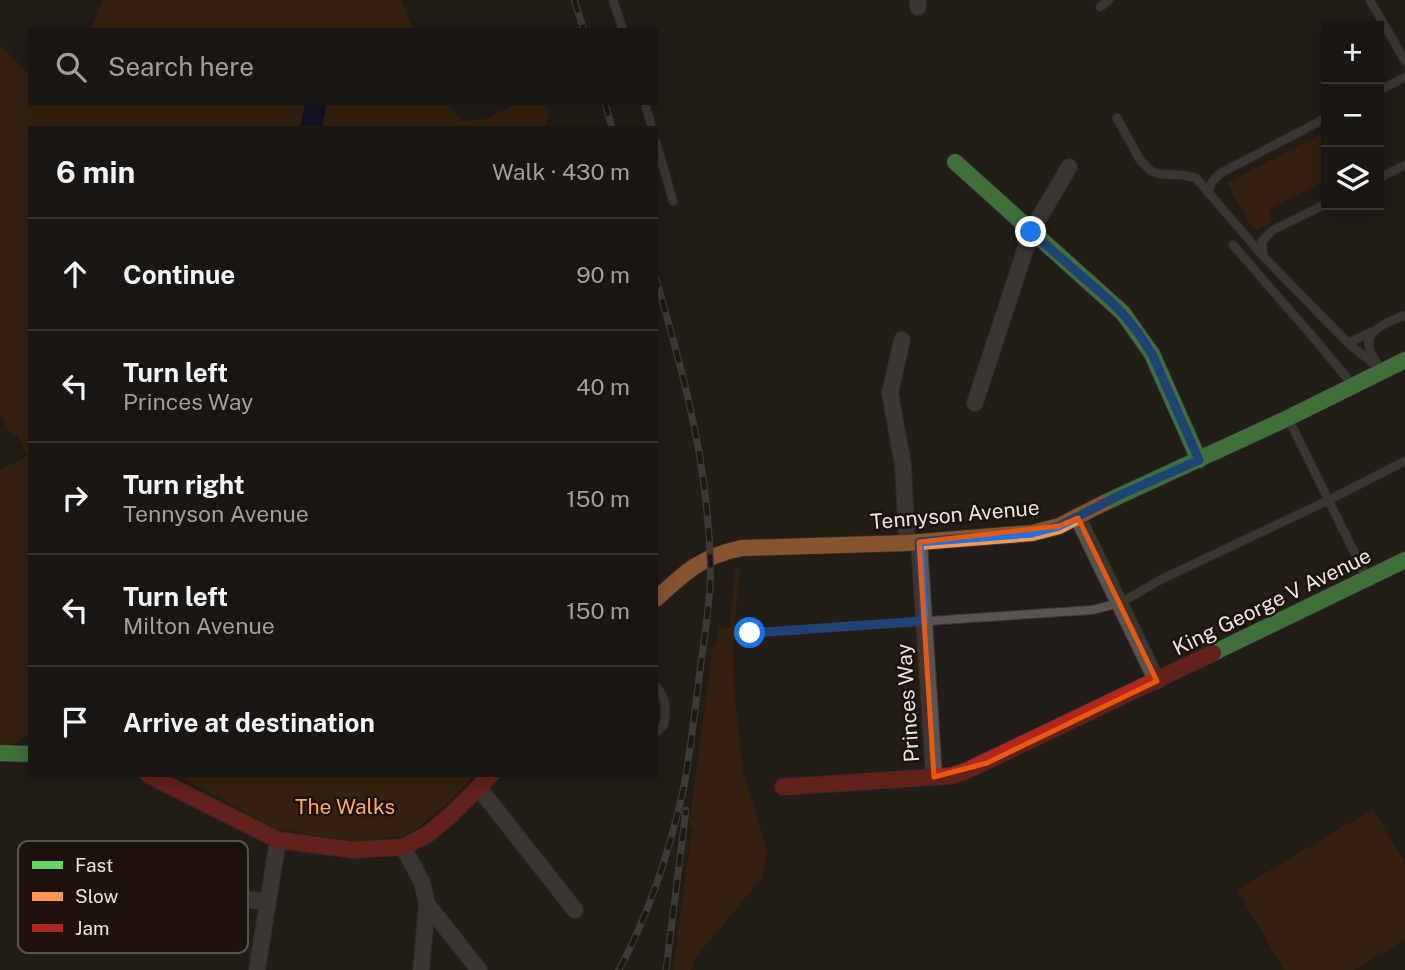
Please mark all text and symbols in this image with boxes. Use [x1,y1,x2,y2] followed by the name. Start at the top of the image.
[1321,21,1384,210] map controls
[1321,21,1384,84] button: +
[28,28,658,105] search box
[52,48,90,86] icon: search
[108,51,254,82] text: Search here
[1321,84,1384,147] button: −
[1321,147,1384,210] button: layers
[56,154,135,190] text: 6 min
[492,158,630,185] text: Walk · 430 m
[1015,216,1046,247] route end
[56,255,94,293] icon: ahead
[123,259,235,290] text: Continue
[576,261,630,288] text: 90 m
[123,357,228,388] text: Turn left
[56,367,94,405] icon: left
[576,373,630,400] text: 40 m
[123,388,253,415] text: Princes Way
[123,469,245,500] text: Turn right
[56,479,94,517] icon: right
[566,485,630,512] text: 150 m
[869,495,1041,534] street label: Tennyson Avenue
[123,500,309,527] text: Tennyson Avenue
[1169,543,1375,660] street label: King George V Avenue
[123,581,228,612] text: Turn left
[56,591,94,629] icon: left
[566,597,630,624] text: 150 m
[123,612,275,639] text: Milton Avenue
[734,617,765,648] route start
[891,643,924,763] street label: Princes Way
[56,703,94,741] icon: arrive
[123,707,375,738] text: Arrive at destination
[295,794,395,819] park label: The Walks
[18,841,248,953] legend
[75,854,113,876] text: Fast
[75,885,119,907] text: Slow
[75,917,109,939] text: Jam

